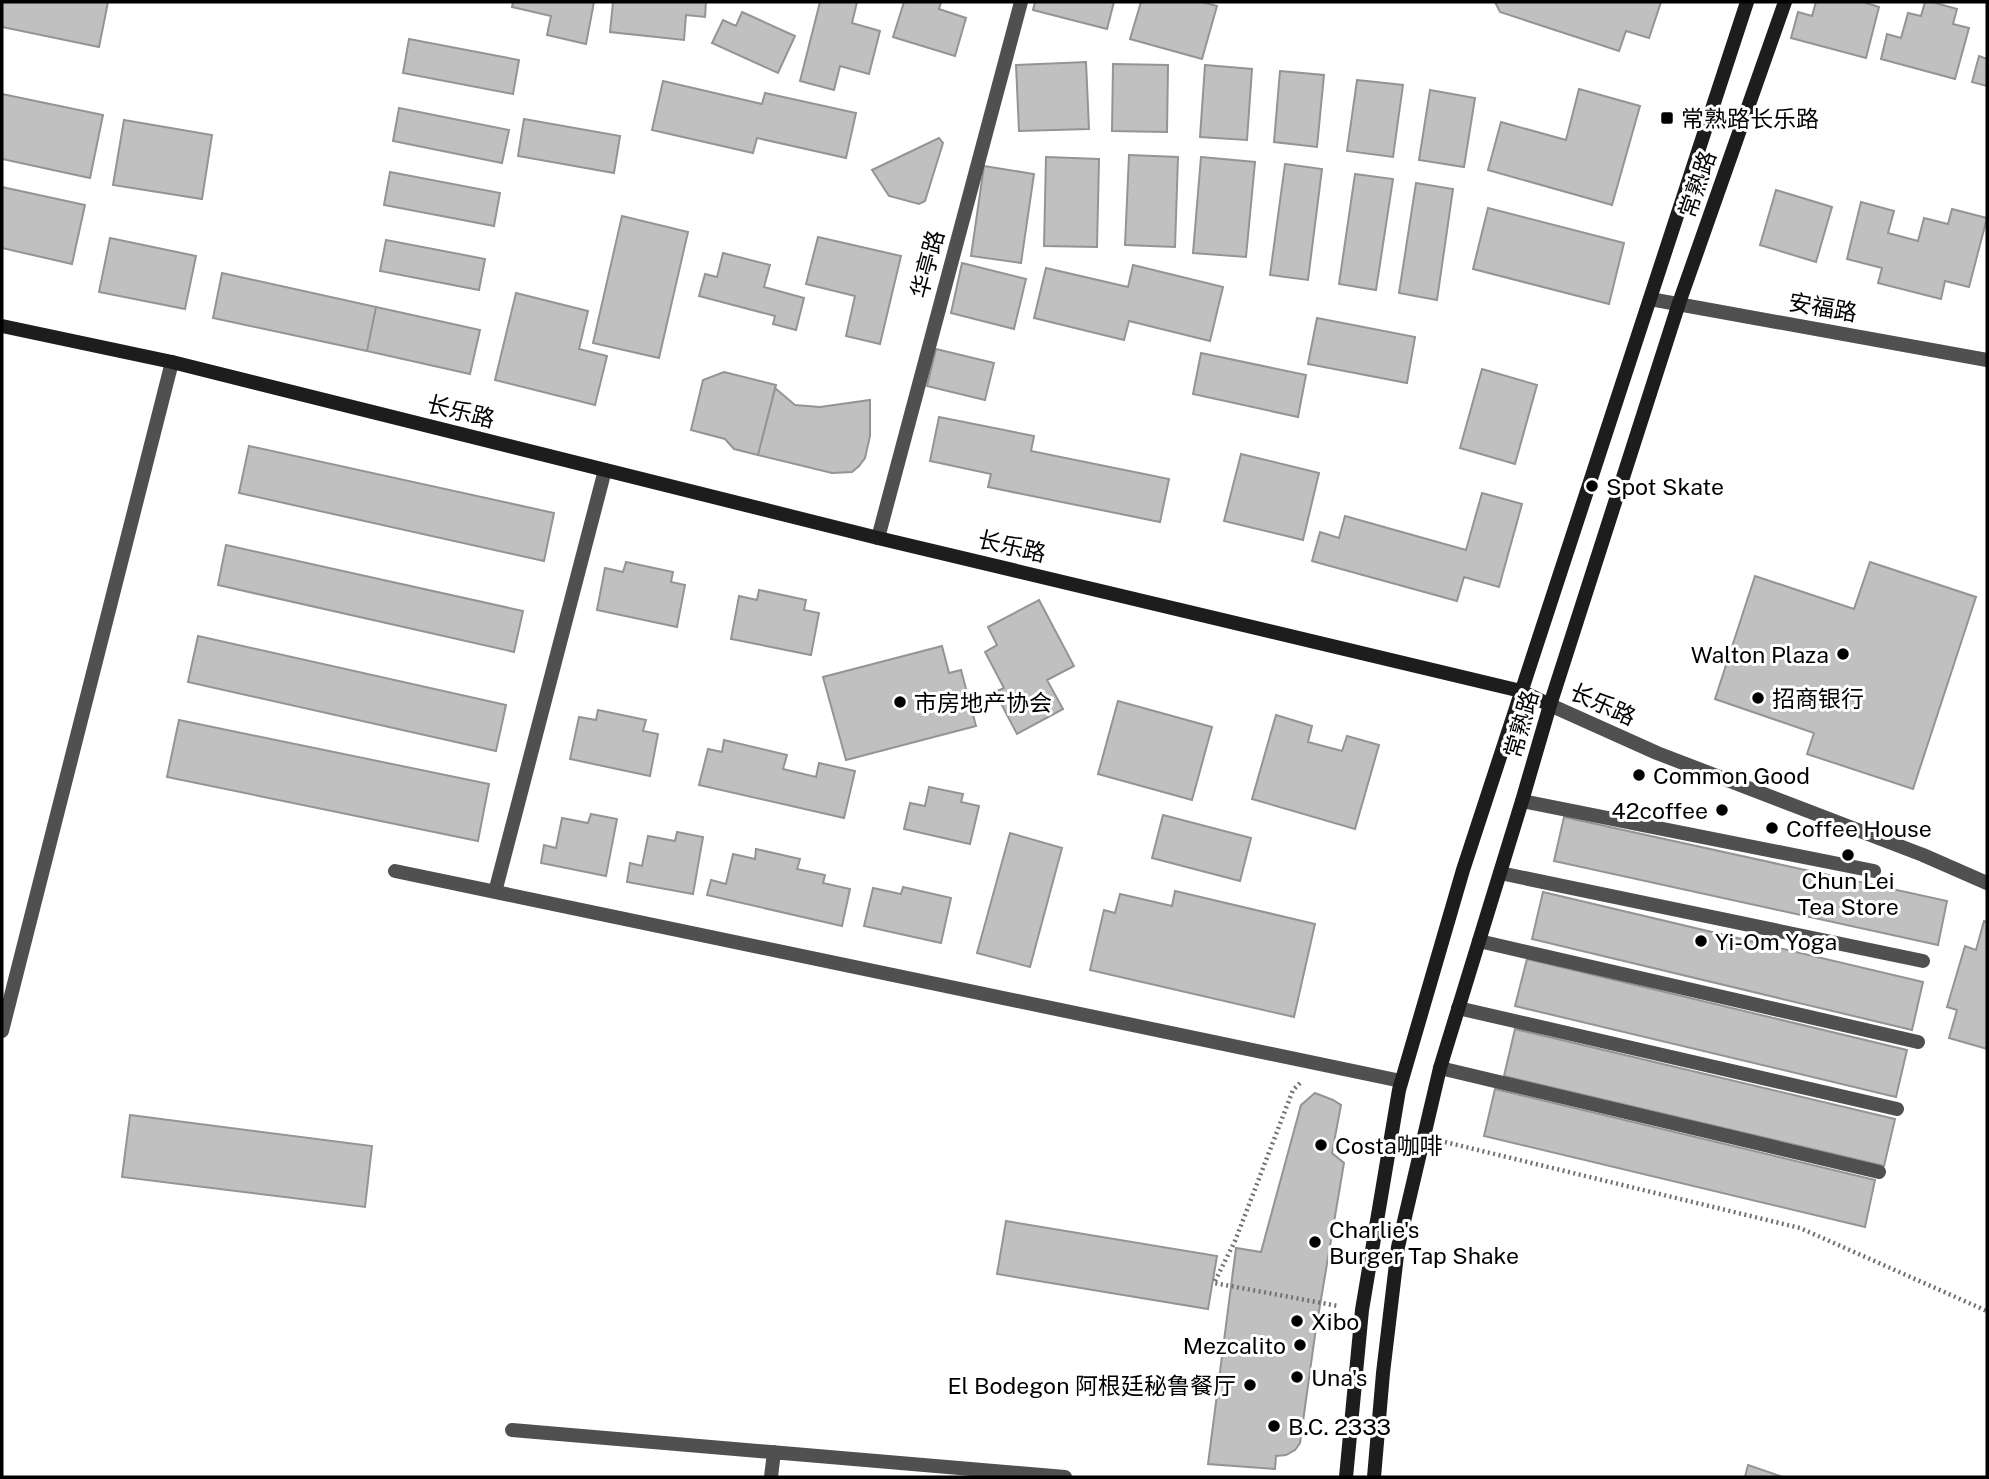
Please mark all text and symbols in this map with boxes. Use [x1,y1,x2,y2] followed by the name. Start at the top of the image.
[1681,105,1819,132] place label: 常熟路长乐路
[1659,110,1675,126] marker: 常熟路长乐路
[1673,147,1721,221] street label: 常熟路
[905,227,949,301] street label: 华亭路
[1787,288,1859,326] street label: 安福路
[424,390,498,432] street label: 长乐路
[1606,473,1724,500] place label: Spot Skate
[1584,478,1600,494] marker: Spot Skate
[975,525,1049,567] street label: 长乐路
[1691,641,1829,668] place label: Walton Plaza
[1835,646,1851,662] marker: Walton Plaza
[1566,678,1640,730] street label: 长乐路
[1772,685,1864,712] place label: 招商银行
[1499,687,1543,761] street label: 常熟路
[914,689,1052,716] place label: 市房地产协会
[1750,690,1766,706] marker: 招商银行
[892,694,908,710] marker: 市房地产协会
[1653,762,1810,789] place label: Common Good
[1631,767,1647,783] marker: Common Good
[1611,797,1708,824] place label: 42coffee
[1714,802,1730,818] marker: 42coffee
[1786,815,1932,842] place label: Coffee House
[1764,820,1780,836] marker: Coffee House
[1840,847,1856,863] marker: Chun Lei Tea Store
[1797,867,1899,920] place label: Chun Lei Tea Store
[1715,928,1837,955] place label: Yi-Om Yoga
[1693,933,1709,949] marker: Yi-Om Yoga
[1335,1132,1443,1159] place label: Costa咖啡
[1313,1137,1329,1153] marker: Costa咖啡
[1329,1216,1519,1269] place label: Charlie's Burger Tap Shake
[1307,1234,1323,1250] marker: Charlie's Burger Tap Shake
[1311,1308,1359,1335] place label: Xibo
[1289,1313,1305,1329] marker: Xibo
[1183,1332,1286,1359] place label: Mezcalito
[1292,1337,1308,1353] marker: Mezcalito
[1311,1364,1367,1391] place label: Una's
[1289,1369,1305,1385] marker: Una's
[947,1372,1236,1399] place label: El Bodegon 阿根廷秘鲁餐厅
[1242,1377,1258,1393] marker: El Bodegon 阿根廷秘鲁餐厅
[1288,1413,1391,1440] place label: B.C. 2333
[1266,1418,1282,1434] marker: B.C. 2333

